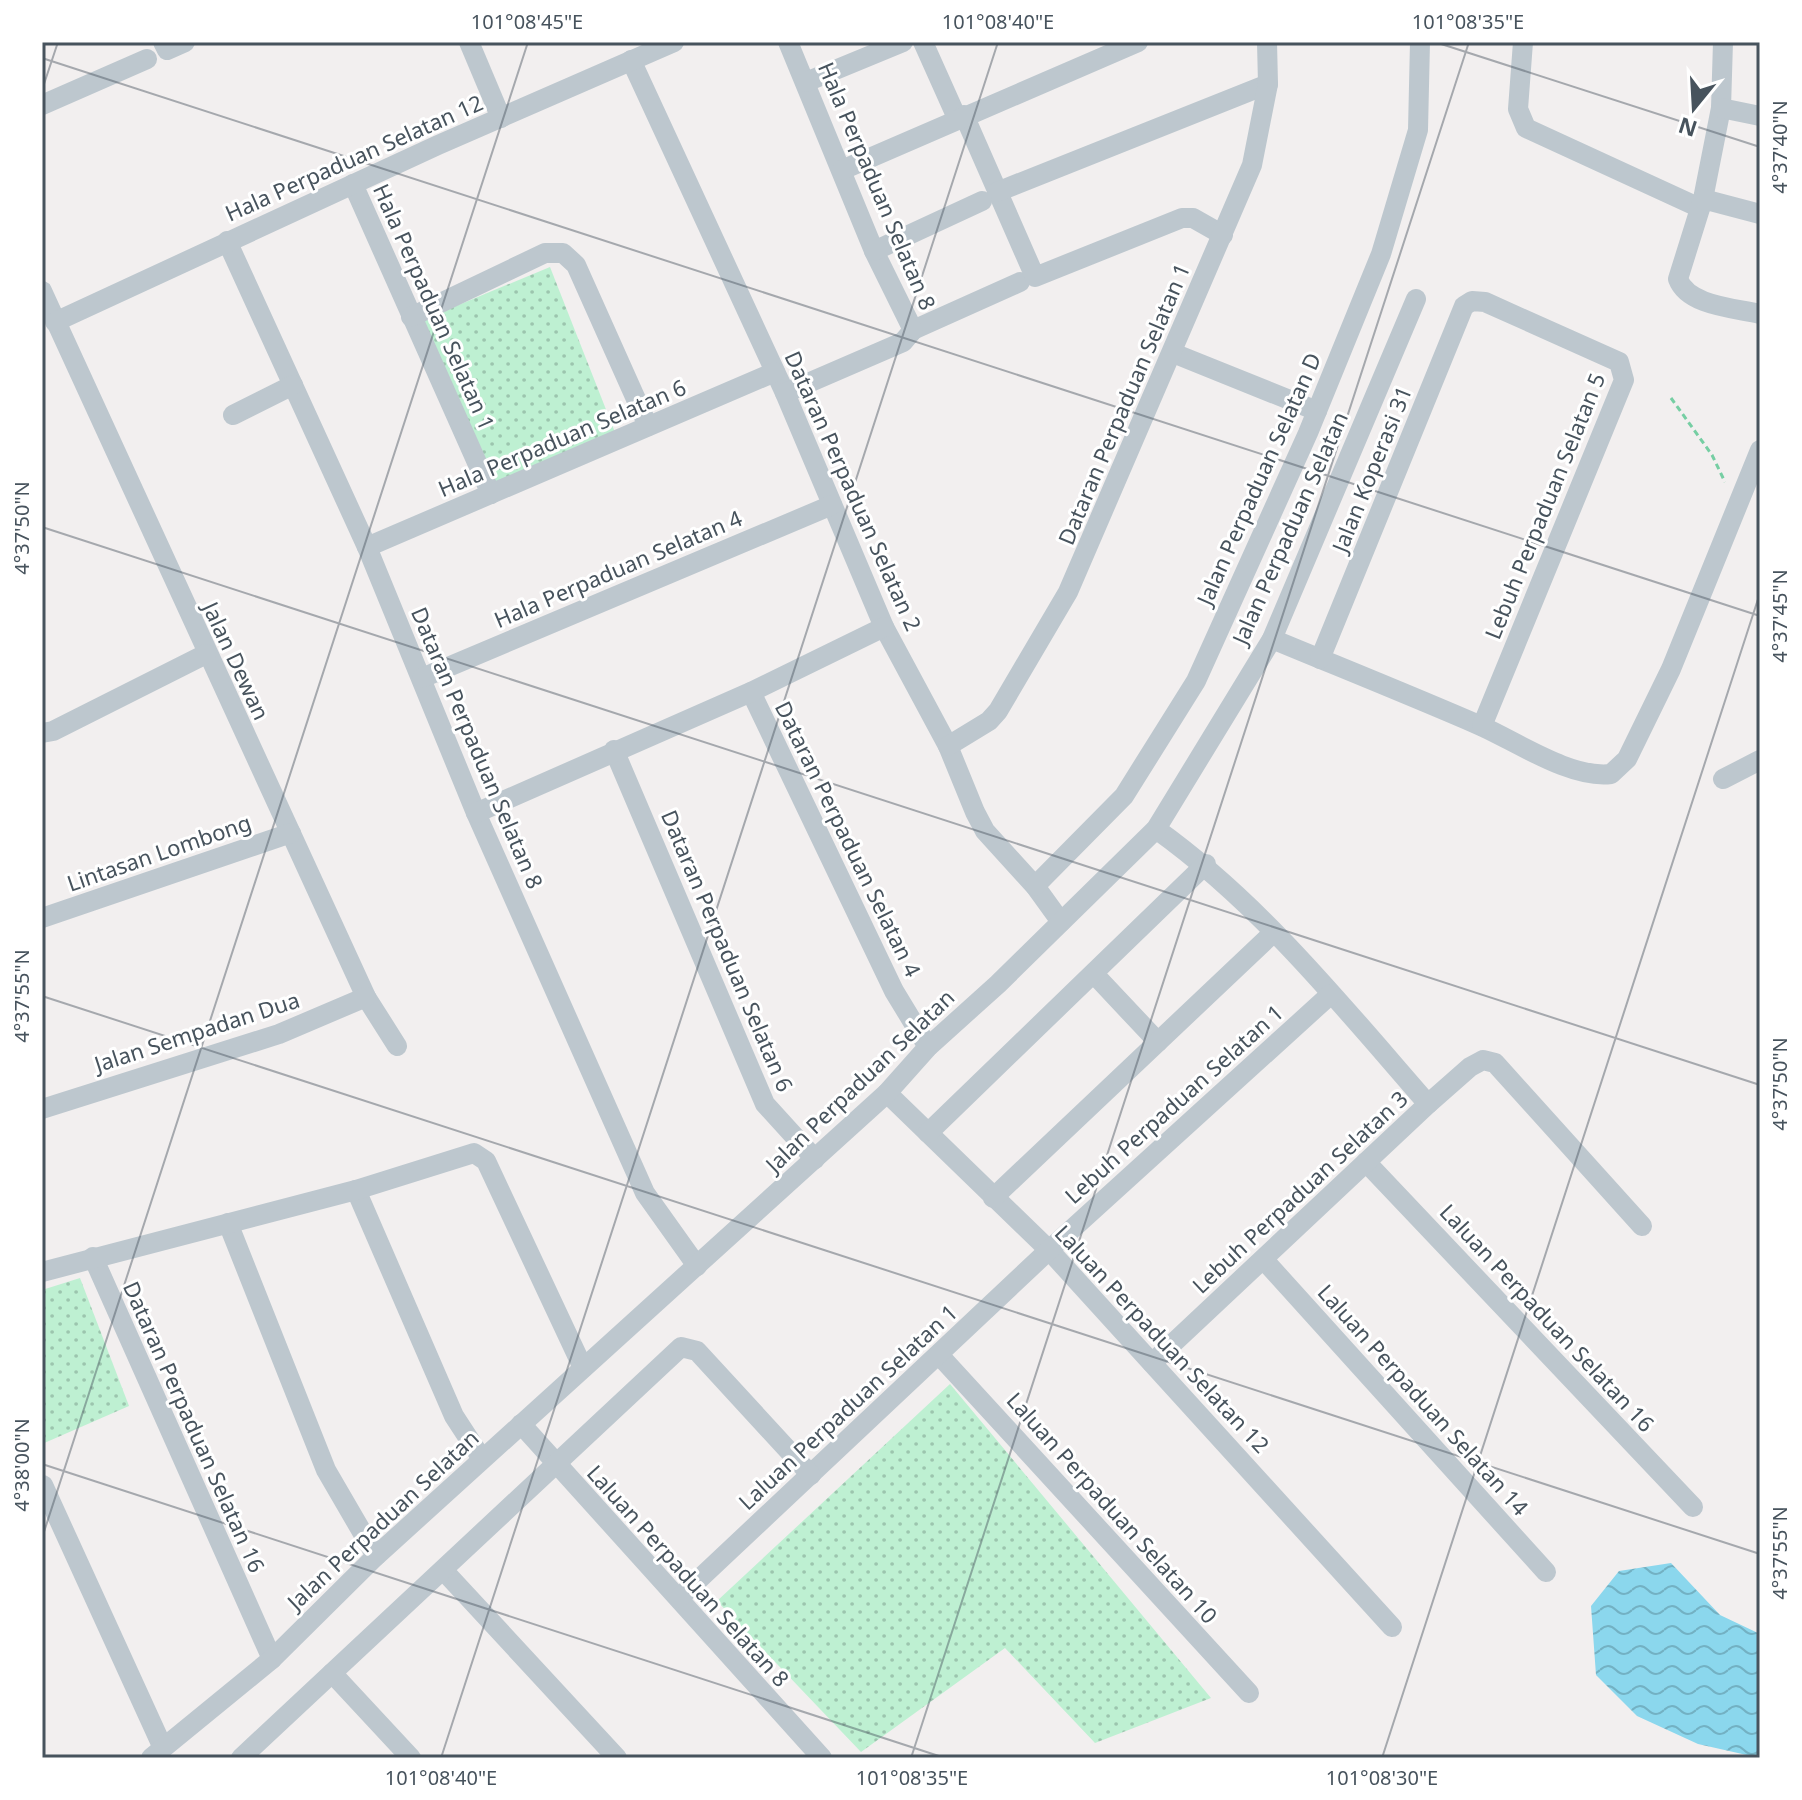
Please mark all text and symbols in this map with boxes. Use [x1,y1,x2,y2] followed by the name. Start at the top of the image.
[471,8,583,35] text: 101°08'45"E
[942,8,1054,35] text: 101°08'40"E
[1412,8,1524,35] text: 101°08'35"E
[812,57,944,314] street label: Hala Perpaduan Selatan 8
[1654,68,1734,148] north arrow
[220,87,487,228] street label: Hala Perpaduan Selatan 12
[1766,100,1793,194] text: 4°37'40"N
[1674,111,1701,145] text: N
[367,179,503,434] street label: Hala Perpaduan Selatan 1
[1050,258,1196,549] street label: Dataran Perpaduan Selatan 1
[779,346,929,635] street label: Dataran Perpaduan Selatan 2
[1191,349,1327,609] street label: Jalan Perpaduan Selatan D
[1477,368,1611,643] street label: Lebuh Perpaduan Selatan 5
[433,371,690,503] street label: Hala Perpaduan Selatan 6
[1323,381,1418,558] street label: Jalan Koperasi 31
[1227,408,1353,648] street label: Jalan Perpaduan Selatan
[8,481,35,575] text: 4°37'50"N
[489,502,747,634] street label: Hala Perpaduan Selatan 4
[1766,569,1793,663] text: 4°37'45"N
[196,595,277,724] street label: Jalan Dewan
[405,602,551,893] street label: Dataran Perpaduan Selatan 8
[769,696,929,982] street label: Dataran Perpaduan Selatan 4
[655,805,801,1096] street label: Dataran Perpaduan Selatan 6
[63,807,255,898] street label: Lintasan Lombong
[8,949,35,1043] text: 4°37'55"N
[757,982,960,1180] street label: Jalan Perpaduan Selatan
[88,984,303,1079] street label: Jalan Sempadan Dua
[1058,997,1289,1210] street label: Lebuh Perpaduan Selatan 1
[1766,1037,1793,1131] text: 4°37'50"N
[1185,1083,1414,1299] street label: Lebuh Perpaduan Selatan 3
[1434,1197,1662,1438] street label: Laluan Perpaduan Selatan 16
[1049,1218,1277,1459] street label: Laluan Perpaduan Selatan 12
[117,1276,273,1577] street label: Dataran Perpaduan Selatan 16
[1312,1277,1536,1522] street label: Laluan Perpaduan Selatan 14
[731,1297,963,1516] street label: Laluan Perpaduan Selatan 1
[1001,1385,1225,1629] street label: Laluan Perpaduan Selatan 10
[8,1418,35,1512] text: 4°38'00"N
[279,1423,485,1617] street label: Jalan Perpaduan Selatan
[581,1458,797,1693] street label: Laluan Perpaduan Selatan 8
[1766,1506,1793,1600] text: 4°37'55"N
[385,1764,497,1791] text: 101°08'40"E
[856,1764,968,1791] text: 101°08'35"E
[1326,1764,1438,1791] text: 101°08'30"E

